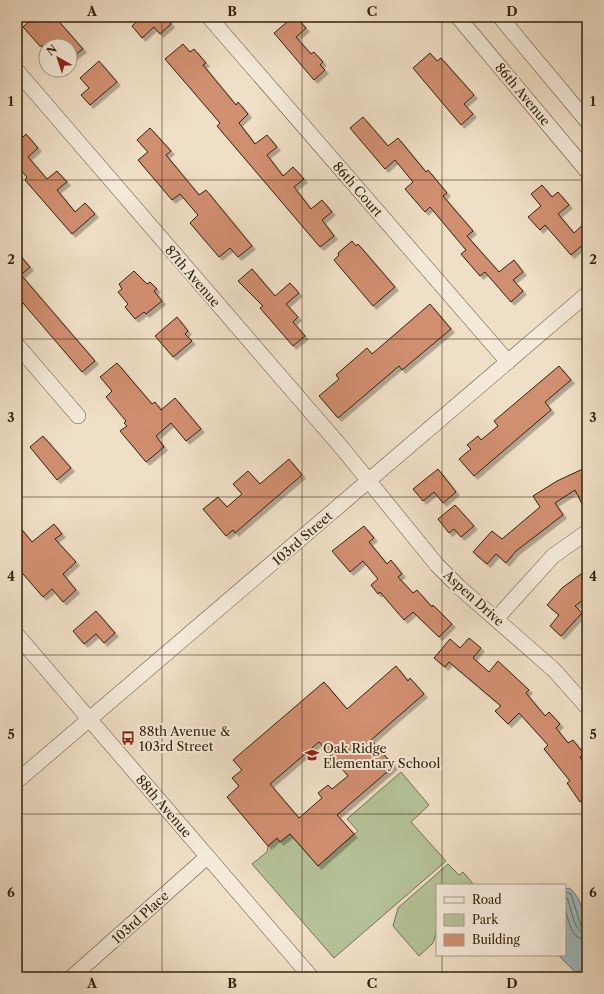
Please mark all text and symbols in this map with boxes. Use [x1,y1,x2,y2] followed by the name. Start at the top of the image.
[86,3,98,19] text: A
[227,3,237,19] text: B
[367,3,377,19] text: C
[506,3,518,19] text: D
[38,38,78,78] north arrow
[44,42,60,59] text: N
[492,59,554,129] street label: 86th Avenue
[8,93,14,109] text: 1
[590,93,596,109] text: 1
[330,158,386,220] street label: 86th Court
[162,242,224,310] street label: 87th Avenue
[7,251,15,267] text: 2
[589,251,597,267] text: 2
[7,409,15,425] text: 3
[589,409,597,425] text: 3
[269,507,336,568] street label: 103rd Street
[440,566,508,629] street label: Aspen Drive
[7,568,15,584] text: 4
[589,568,597,584] text: 4
[139,723,231,754] place label: 88th Avenue & 103rd Street
[7,726,15,742] text: 5
[589,726,597,742] text: 5
[120,730,136,746] bus stop icon: 88th Avenue & 103rd Street
[323,740,441,771] place label: Oak Ridge Elementary School
[304,747,320,763] school or university icon: Oak Ridge Elementary School
[133,772,195,840] street label: 88th Avenue
[7,884,15,900] text: 6
[436,884,566,956] legend
[589,884,597,900] text: 6
[108,887,172,947] street label: 103rd Place
[472,892,502,907] text: Road
[472,912,499,927] text: Park
[472,932,520,947] text: Building
[86,975,98,991] text: A
[227,975,237,991] text: B
[367,975,377,991] text: C
[506,975,518,991] text: D

